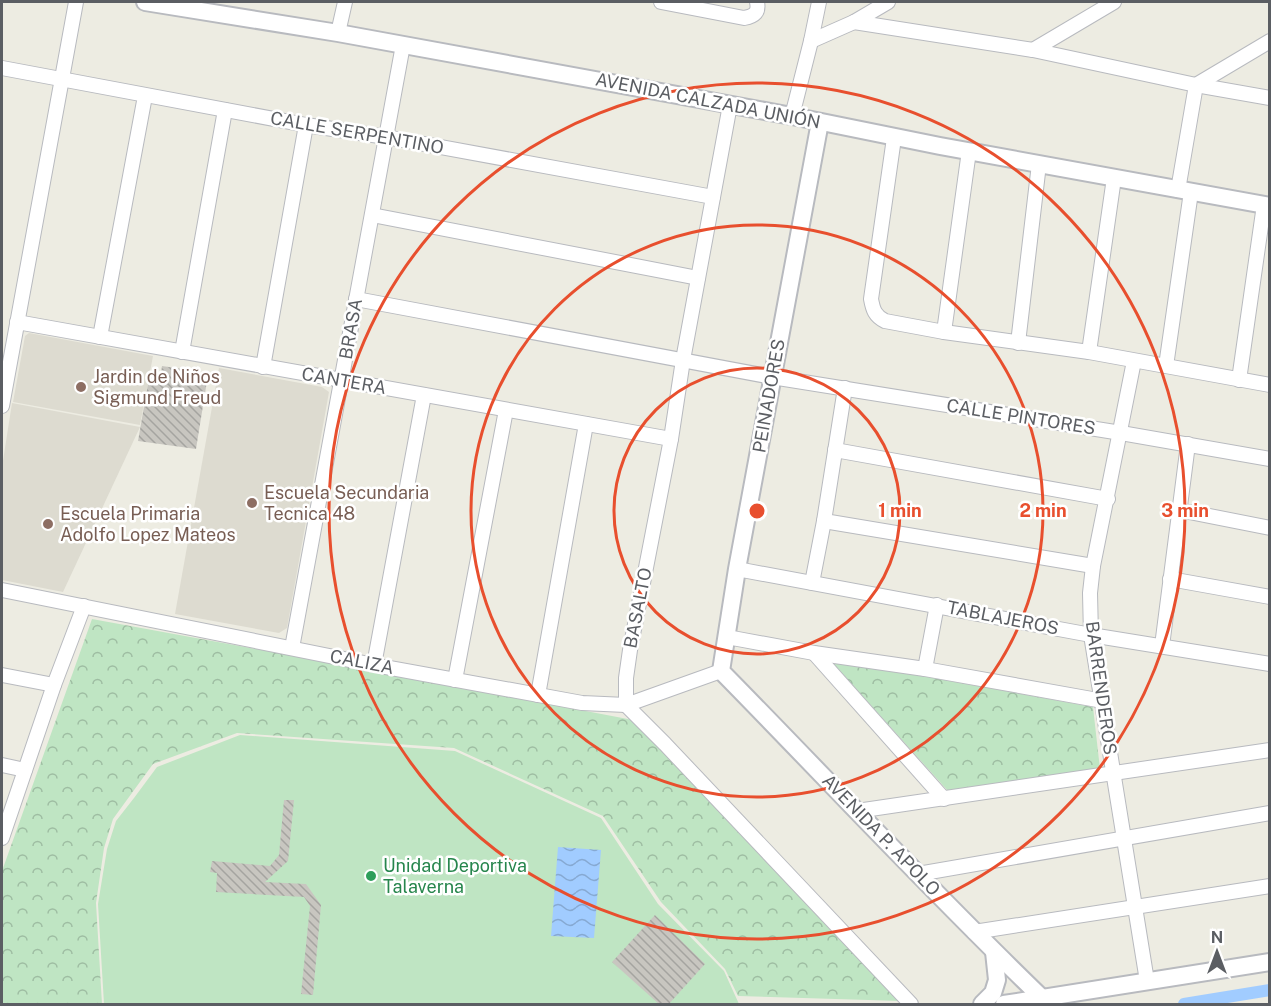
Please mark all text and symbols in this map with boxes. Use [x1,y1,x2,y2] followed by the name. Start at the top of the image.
[594,67,823,133] street label: AVENIDA CALZADA UNIÓN
[269,107,445,158] street label: CALLE SERPENTINO
[335,297,366,361] street label: BRASA
[748,337,789,455] street label: PEINADORES
[300,363,388,398] street label: CANTERA
[93,366,221,408] place label: Jardin de Niños Sigmund Freud
[74,380,88,394] marker: Jardin de Niños Sigmund Freud
[945,394,1097,439] street label: CALLE PINTORES
[264,482,429,524] place label: Escuela Secundaria Tecnica 48
[245,496,259,510] marker: Escuela Secundaria Tecnica 48
[878,500,922,521] text: 1 min
[1019,500,1067,521] text: 2 min
[1161,500,1209,521] text: 3 min
[747,501,767,521] centre of rings
[60,503,236,545] place label: Escuela Primaria Adolfo Lopez Mateos
[41,517,55,531] marker: Escuela Primaria Adolfo Lopez Mateos
[619,566,656,650] street label: BASALTO
[946,596,1061,639] street label: TABLAJEROS
[1082,620,1121,756] street label: BARRENDEROS
[328,645,396,678] street label: CALIZA
[818,770,945,900] street label: AVENIDA P. APOLO
[383,855,527,897] place label: Unidad Deportiva Talaverna
[364,869,378,883] marker: Unidad Deportiva Talaverna
[1187,922,1247,982] north arrow
[1211,928,1223,947] text: N

